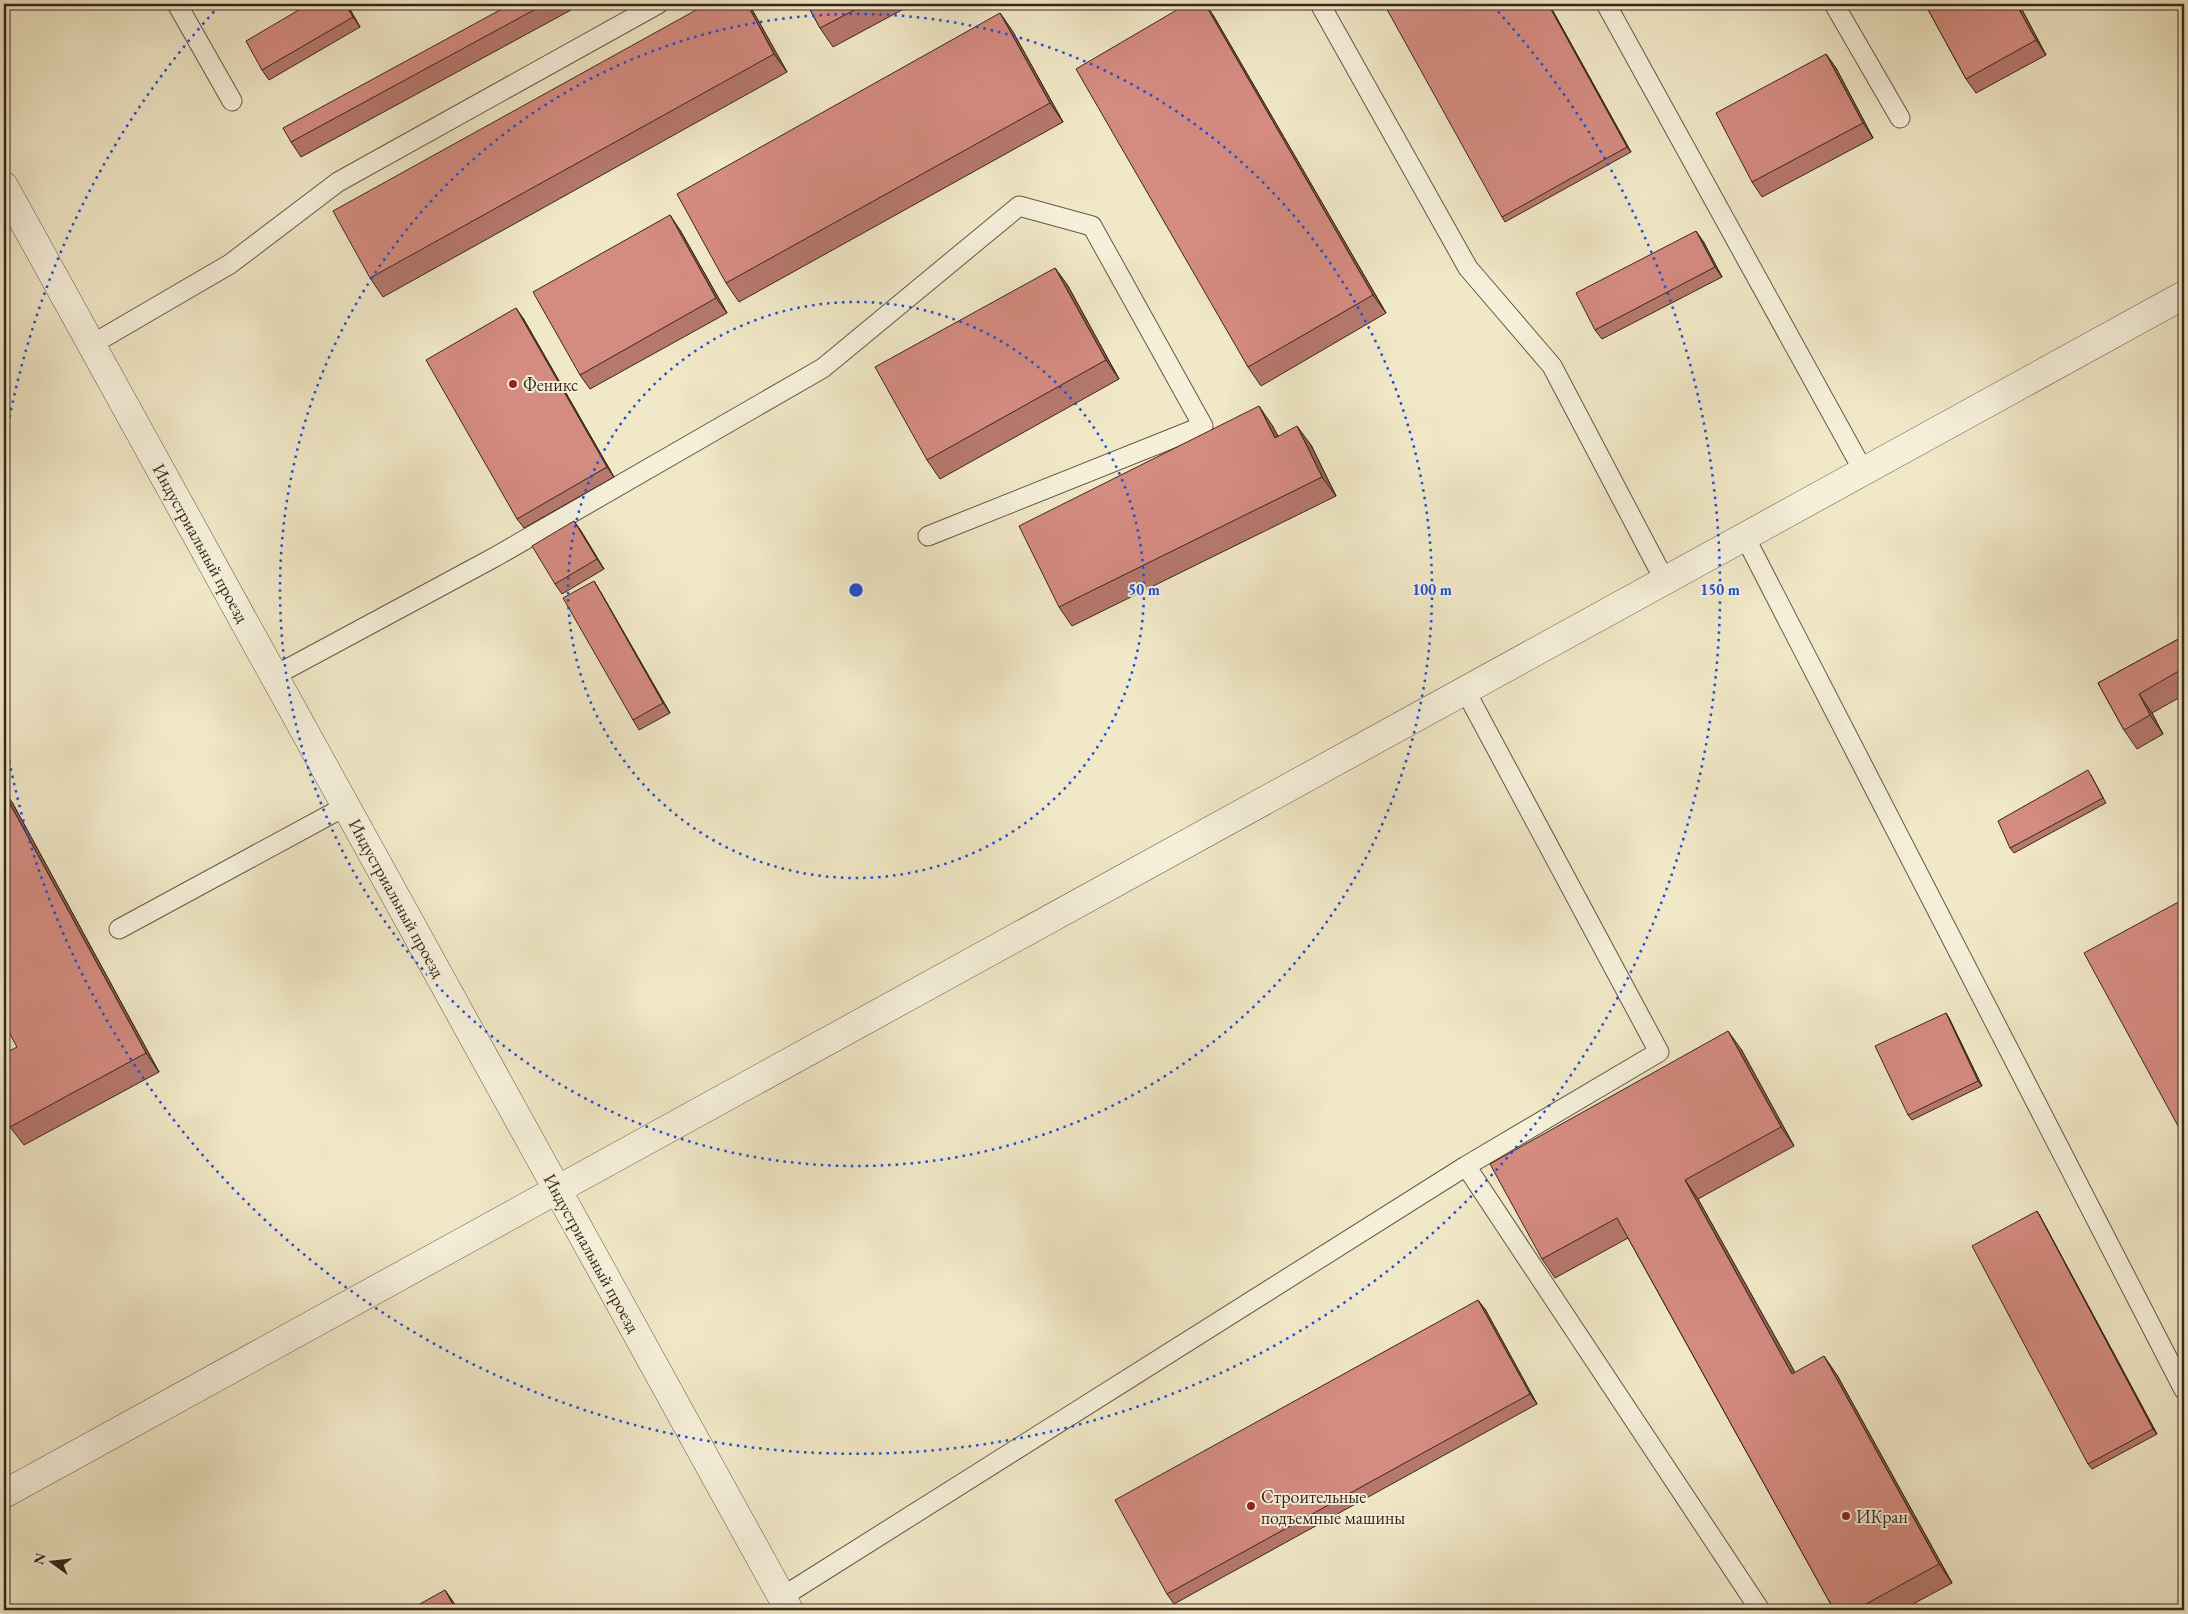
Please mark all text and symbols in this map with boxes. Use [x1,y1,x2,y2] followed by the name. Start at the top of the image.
[523,373,578,396] place label: Феникс
[507,378,519,390] marker: Феникс
[148,459,254,627] street label: Индустриальный проезд
[1128,580,1160,599] text: 50 m
[1412,580,1452,599] text: 100 m
[1700,580,1740,599] text: 150 m
[847,581,865,599] centre of rings
[344,814,450,982] street label: Индустриальный проезд
[539,1169,645,1337] street label: Индустриальный проезд
[1261,1485,1405,1529] place label: Строительные подъемные машины
[1245,1500,1257,1512] marker: Строительные подъемные машины
[1856,1505,1908,1528] place label: ИКран
[1840,1510,1852,1522] marker: ИКран
[28,1536,78,1586] north arrow
[29,1550,50,1566] text: N

